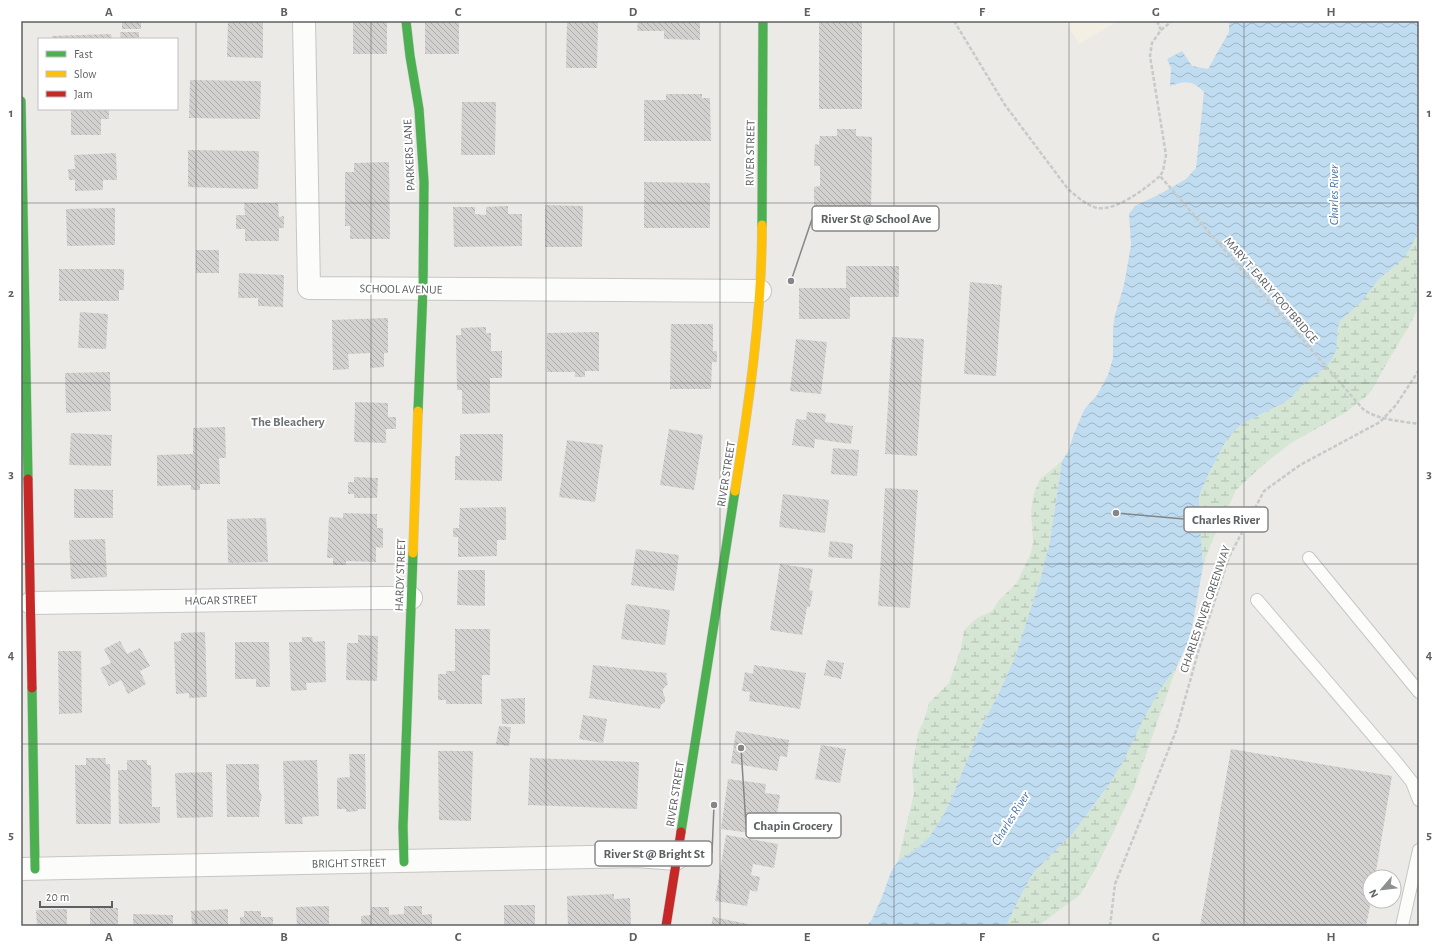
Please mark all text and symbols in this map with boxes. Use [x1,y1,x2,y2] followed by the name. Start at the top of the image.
[105,6,113,19] text: A
[280,6,288,19] text: B
[455,6,462,19] text: C
[629,6,638,19] text: D
[804,6,811,19] text: E
[979,6,986,19] text: F
[1152,6,1160,19] text: G
[1326,6,1336,19] text: H
[38,38,178,110] legend
[74,48,93,60] text: Fast
[74,68,96,80] text: Slow
[74,88,93,100] text: Jam
[9,107,13,120] text: 1
[1427,107,1431,120] text: 1
[401,119,417,191] street label: PARKERS LANE
[743,120,757,186] street label: RIVER STREET
[1328,164,1341,225] water label: Charles River
[812,206,939,231] callout: River St @ School Ave
[821,213,931,226] text: River St @ School Ave
[1222,235,1320,345] street label: MARY T. EARLY FOOTBRIDGE
[359,282,443,296] street label: SCHOOL AVENUE
[8,287,14,300] text: 2
[1426,287,1432,300] text: 2
[251,416,325,429] district label: The Bleachery
[715,440,737,508] street label: RIVER STREET
[8,468,14,481] text: 3
[1426,468,1432,481] text: 3
[1184,507,1268,532] callout: Charles River
[1192,514,1261,527] text: Charles River
[393,538,407,612] street label: HARDY STREET
[1178,543,1233,674] street label: CHARLES RIVER GREENWAY
[184,593,258,607] street label: HAGAR STREET
[8,649,15,662] text: 4
[1426,649,1433,662] text: 4
[664,760,686,828] street label: RIVER STREET
[989,789,1033,848] water label: Charles River
[746,813,841,838] callout: Chapin Grocery
[754,820,833,833] text: Chapin Grocery
[8,829,14,842] text: 5
[1426,829,1432,842] text: 5
[595,841,712,866] callout: River St @ Bright St
[603,848,705,861] text: River St @ Bright St
[312,856,387,870] street label: BRIGHT STREET
[1362,869,1402,909] north arrow
[40,883,112,909] scale bar
[1367,887,1380,899] text: N
[46,891,69,903] text: 20 m
[105,931,113,944] text: A
[280,931,288,944] text: B
[455,931,462,944] text: C
[629,931,638,944] text: D
[804,931,811,944] text: E
[979,931,986,944] text: F
[1152,931,1160,944] text: G
[1326,931,1336,944] text: H

